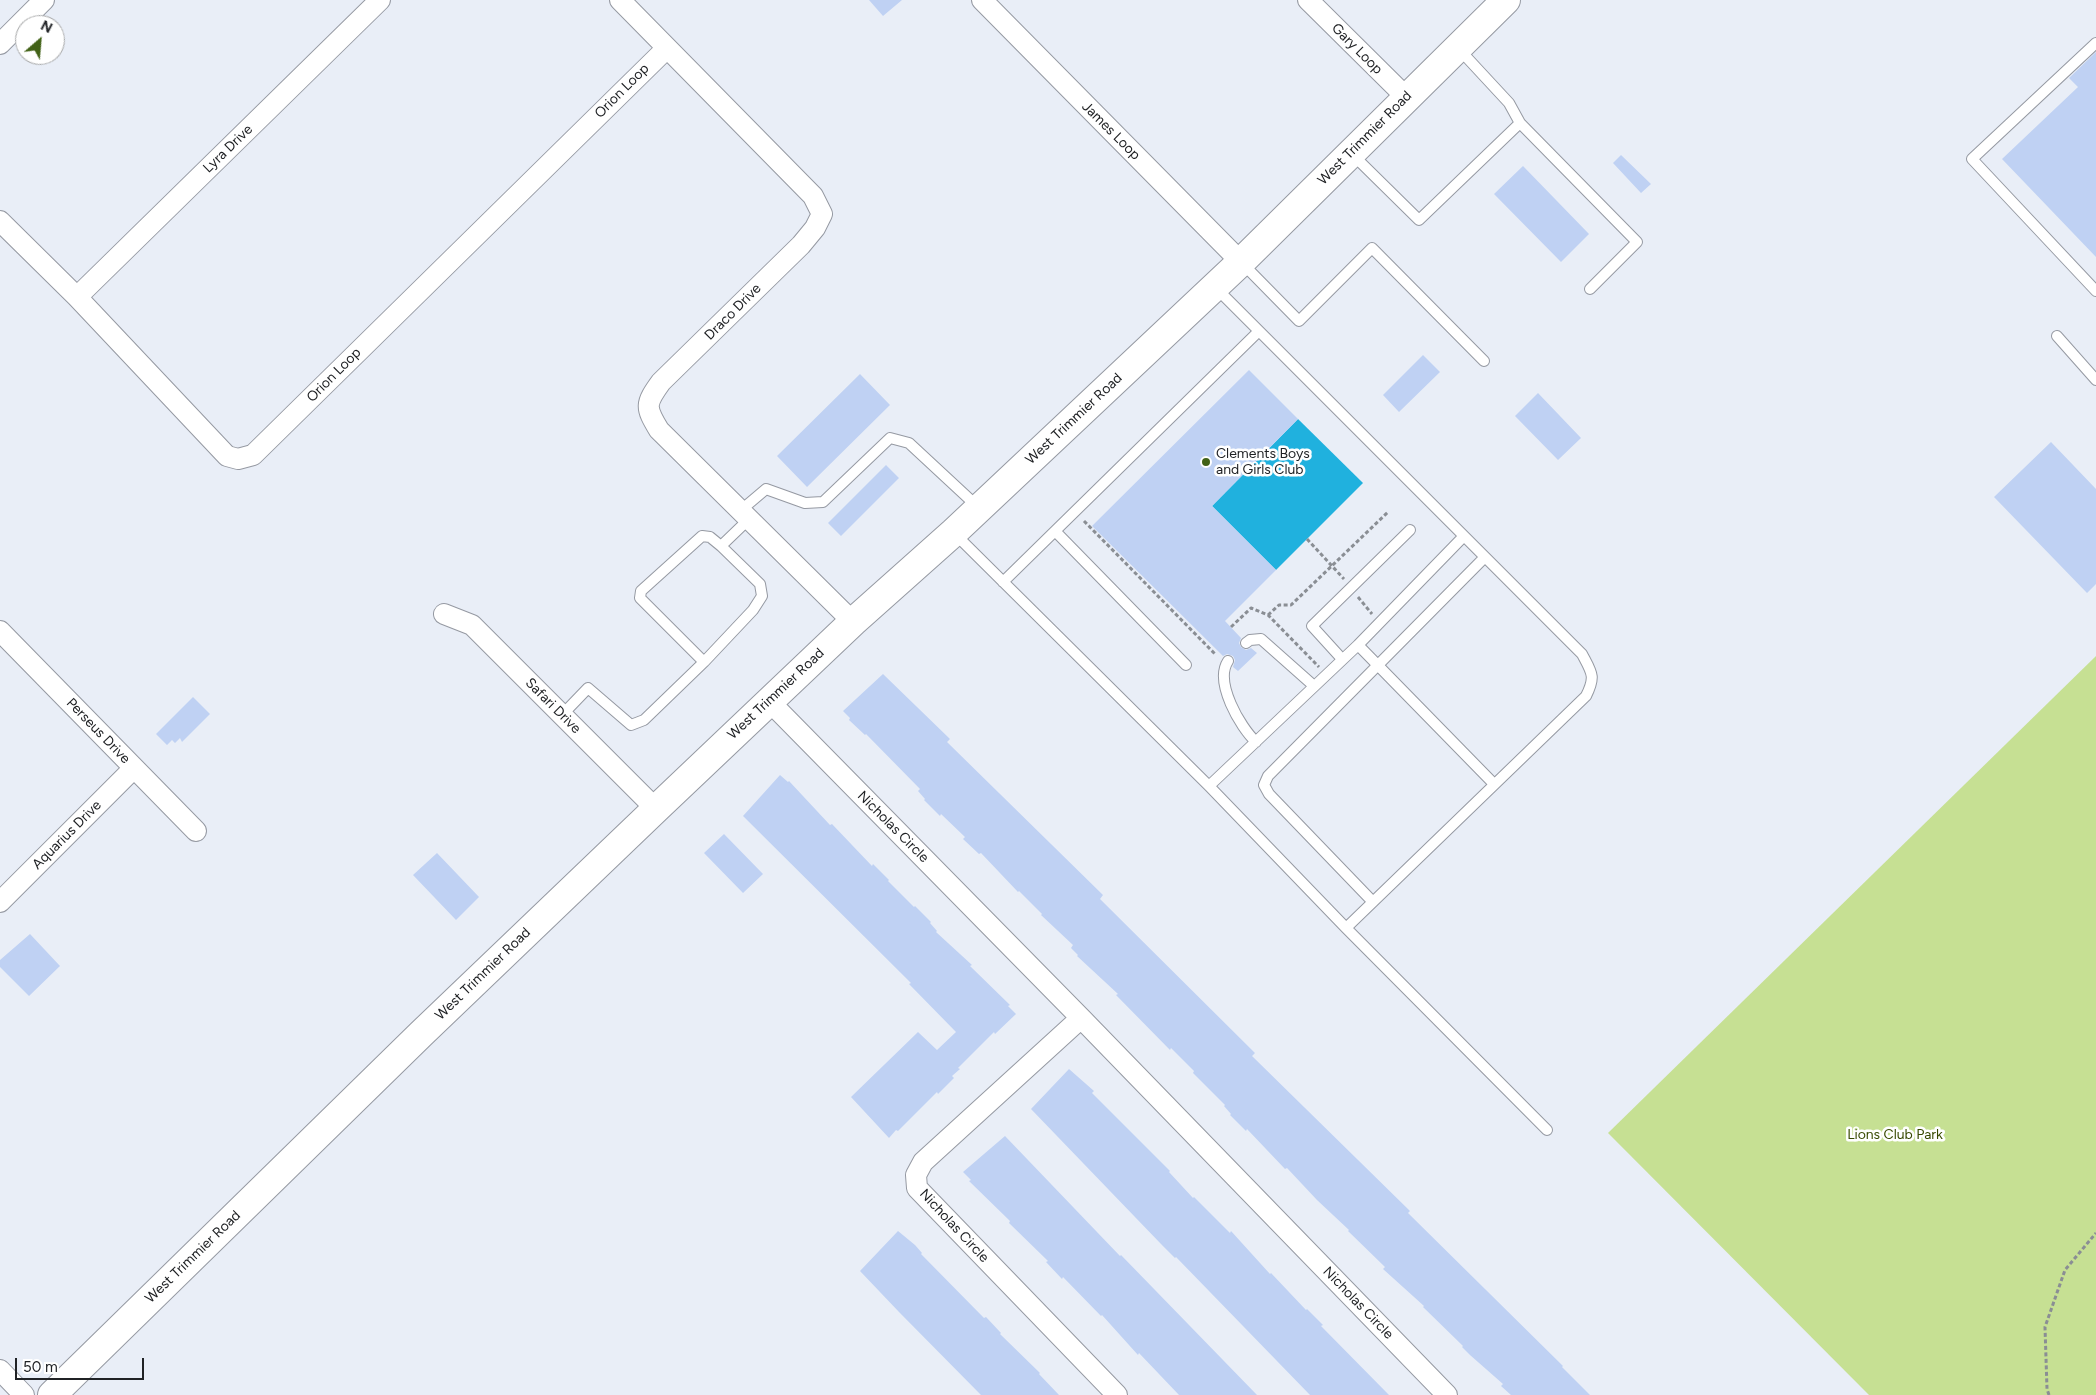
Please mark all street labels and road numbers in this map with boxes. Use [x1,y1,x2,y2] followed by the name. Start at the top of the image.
[1328,20,1386,78] street label: Gary Loop
[591,60,653,122] street label: Orion Loop
[1315,88,1415,188] street label: West Trimmier Road
[1078,98,1144,164] street label: James Loop
[200,121,256,177] street label: Lyra Drive
[701,280,765,344] street label: Draco Drive
[303,344,365,406] street label: Orion Loop
[1022,370,1126,468] street label: West Trimmier Road
[724,645,828,743] street label: West Trimmier Road
[522,675,584,737] street label: Safari Drive
[63,695,133,767] street label: Perseus Drive
[854,788,932,866] street label: Nicholas Circle
[29,797,105,873] street label: Aquarius Drive
[432,924,534,1024] street label: West Trimmier Road
[916,1186,992,1266] street label: Nicholas Circle
[142,1207,244,1307] street label: West Trimmier Road
[1319,1263,1397,1343] street label: Nicholas Circle

